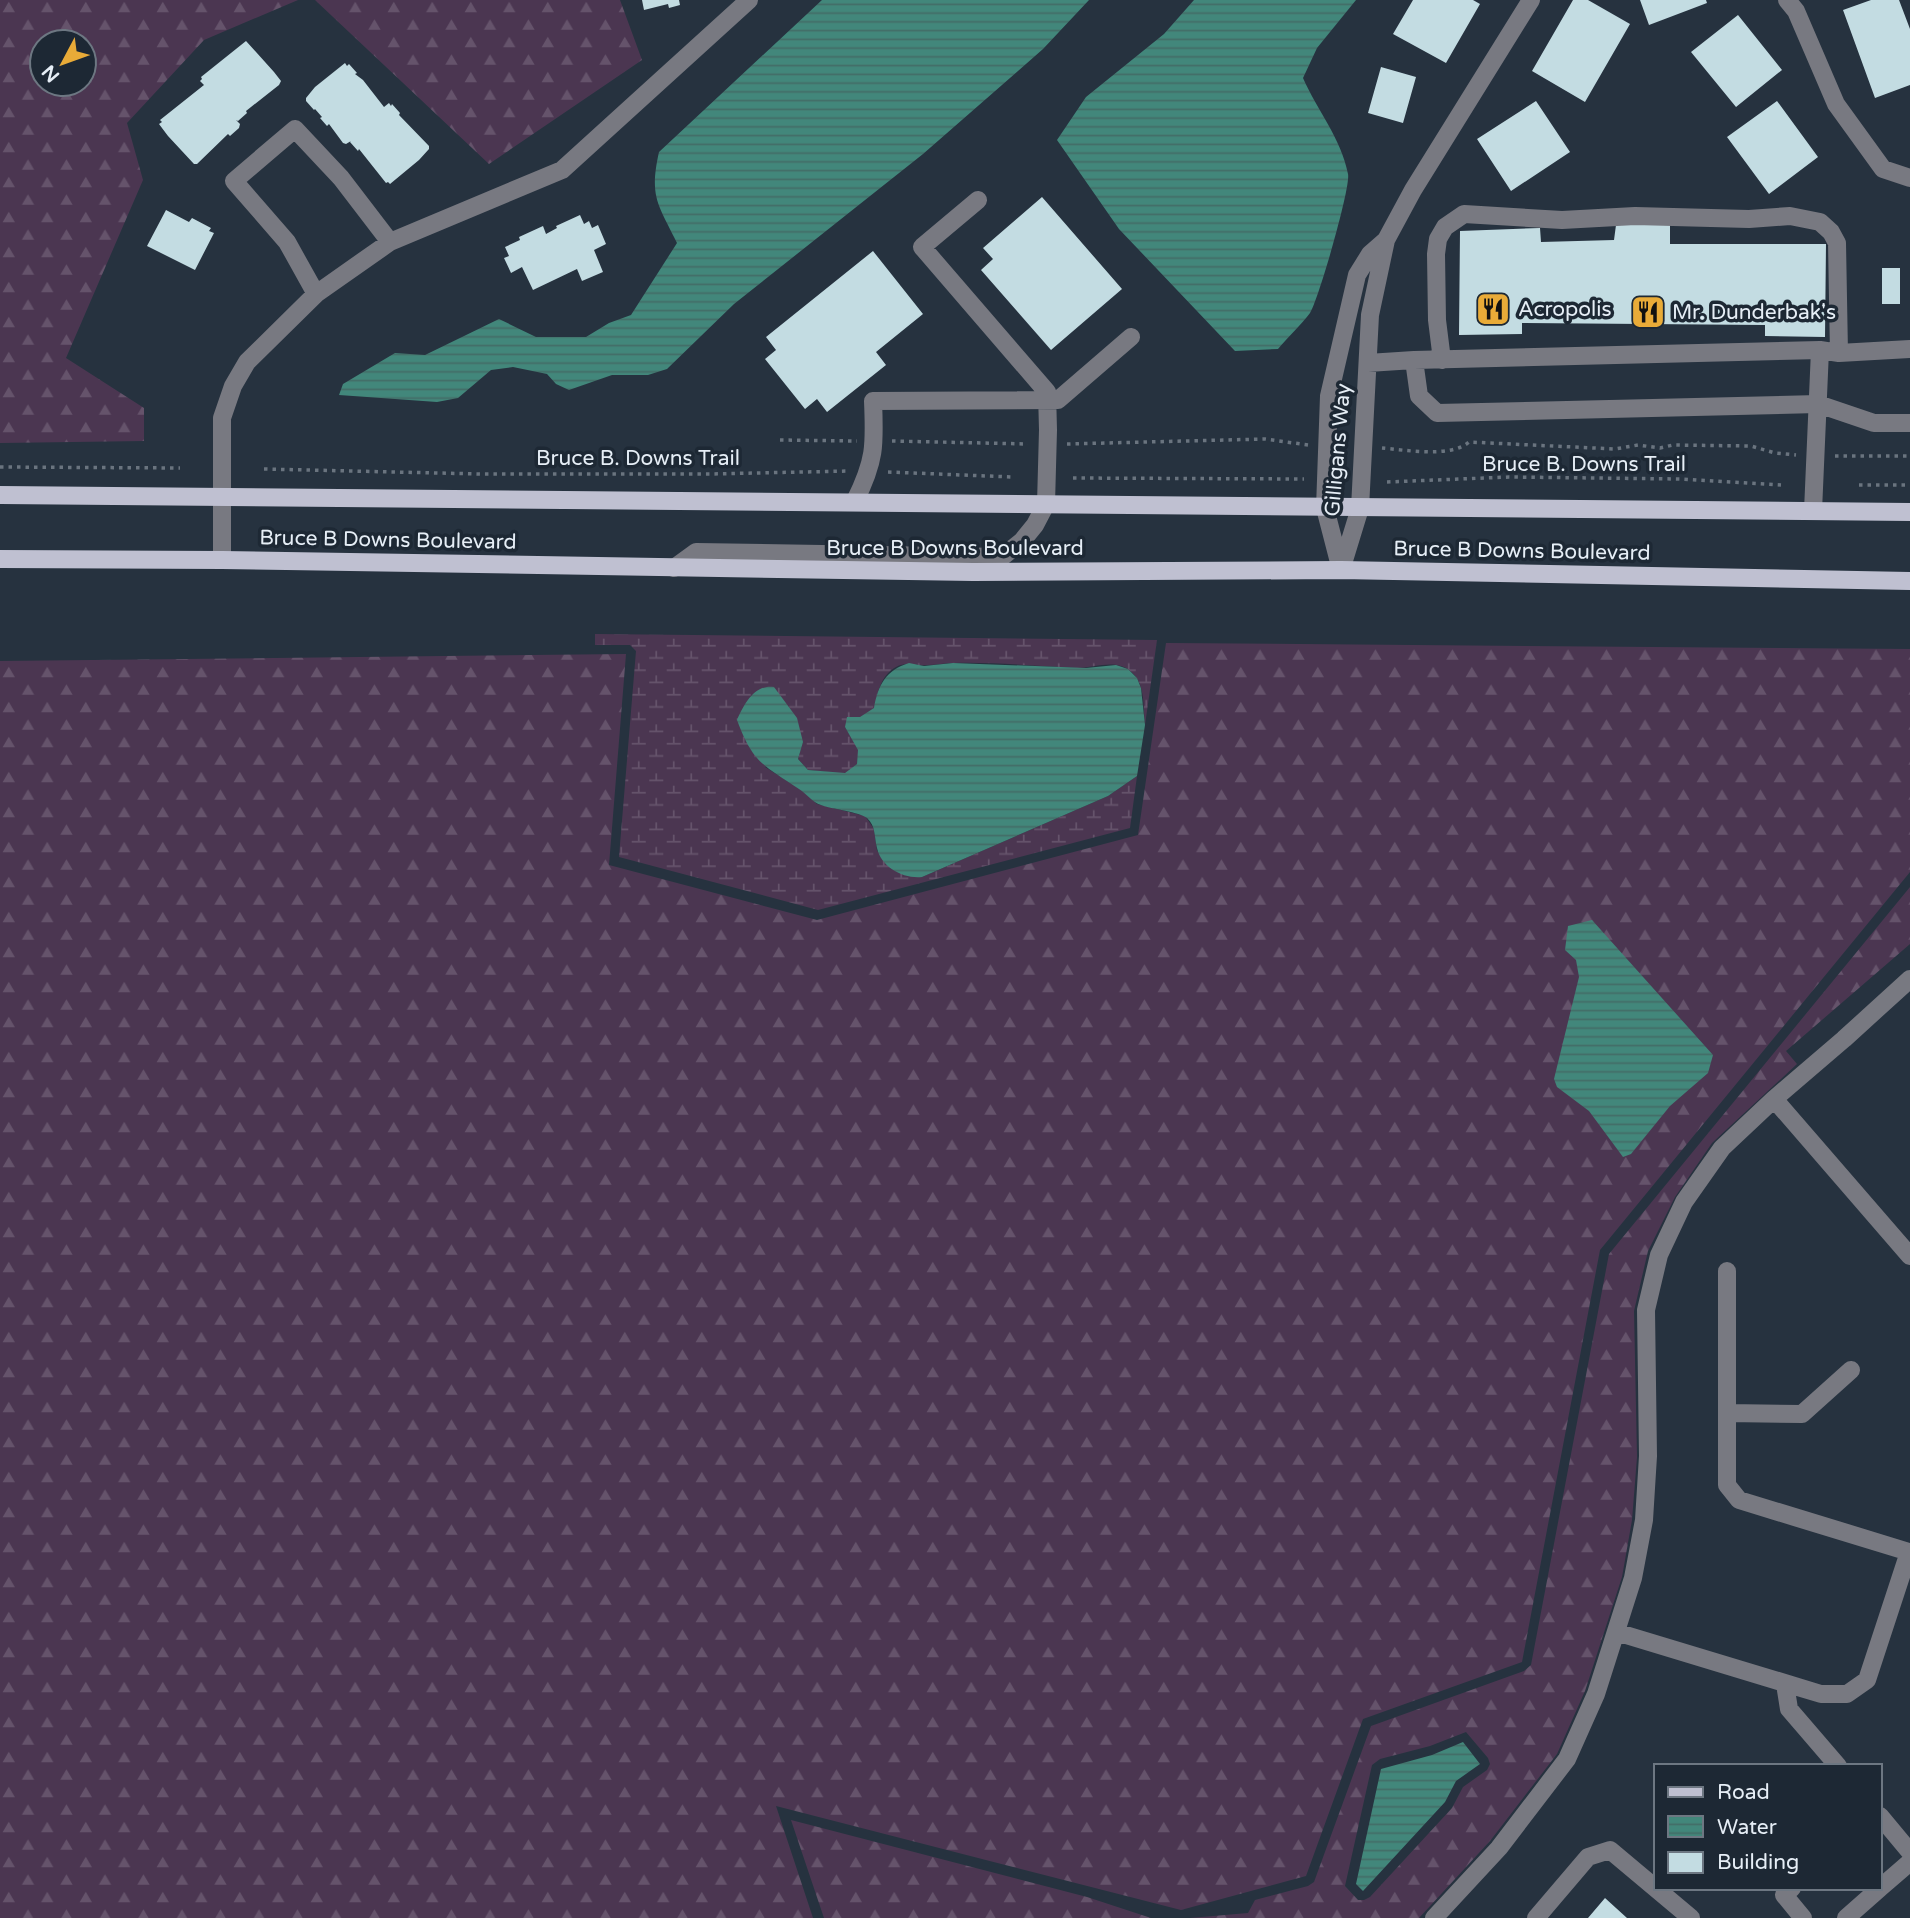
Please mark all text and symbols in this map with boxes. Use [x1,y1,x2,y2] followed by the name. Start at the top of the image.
[28,28,98,98] north arrow
[38,61,64,86] text: N
[1474,290,1512,328] restaurant icon: Acropolis
[1629,293,1667,331] restaurant icon: Mr. Dunderbak's
[1518,297,1612,322] place label: Acropolis
[1672,300,1836,325] place label: Mr. Dunderbak's
[1320,382,1356,518] street label: Gilligans Way
[536,446,740,471] street label: Bruce B. Downs Trail
[1482,452,1686,477] street label: Bruce B. Downs Trail
[259,525,517,555] street label: Bruce B Downs Boulevard
[826,536,1084,561] street label: Bruce B Downs Boulevard
[1393,536,1651,566] street label: Bruce B Downs Boulevard
[1654,1764,1882,1890] legend
[1717,1780,1770,1805] text: Road
[1717,1815,1777,1840] text: Water
[1717,1850,1799,1875] text: Building

